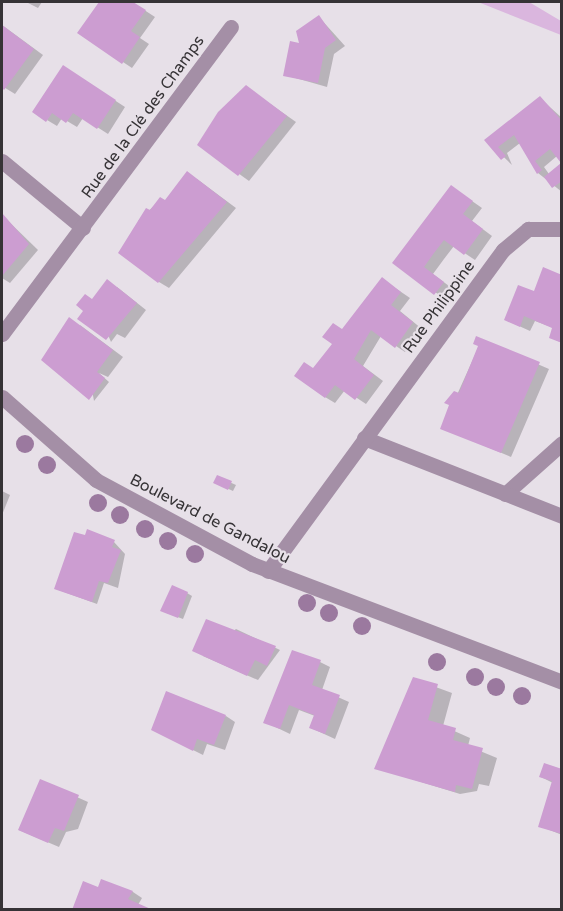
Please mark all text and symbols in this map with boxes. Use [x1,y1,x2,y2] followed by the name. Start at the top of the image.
[78,32,208,202] street label: Rue de la Clé des Champs
[399,257,479,357] street label: Rue Philippine
[126,470,294,568] street label: Boulevard de Gandalou

